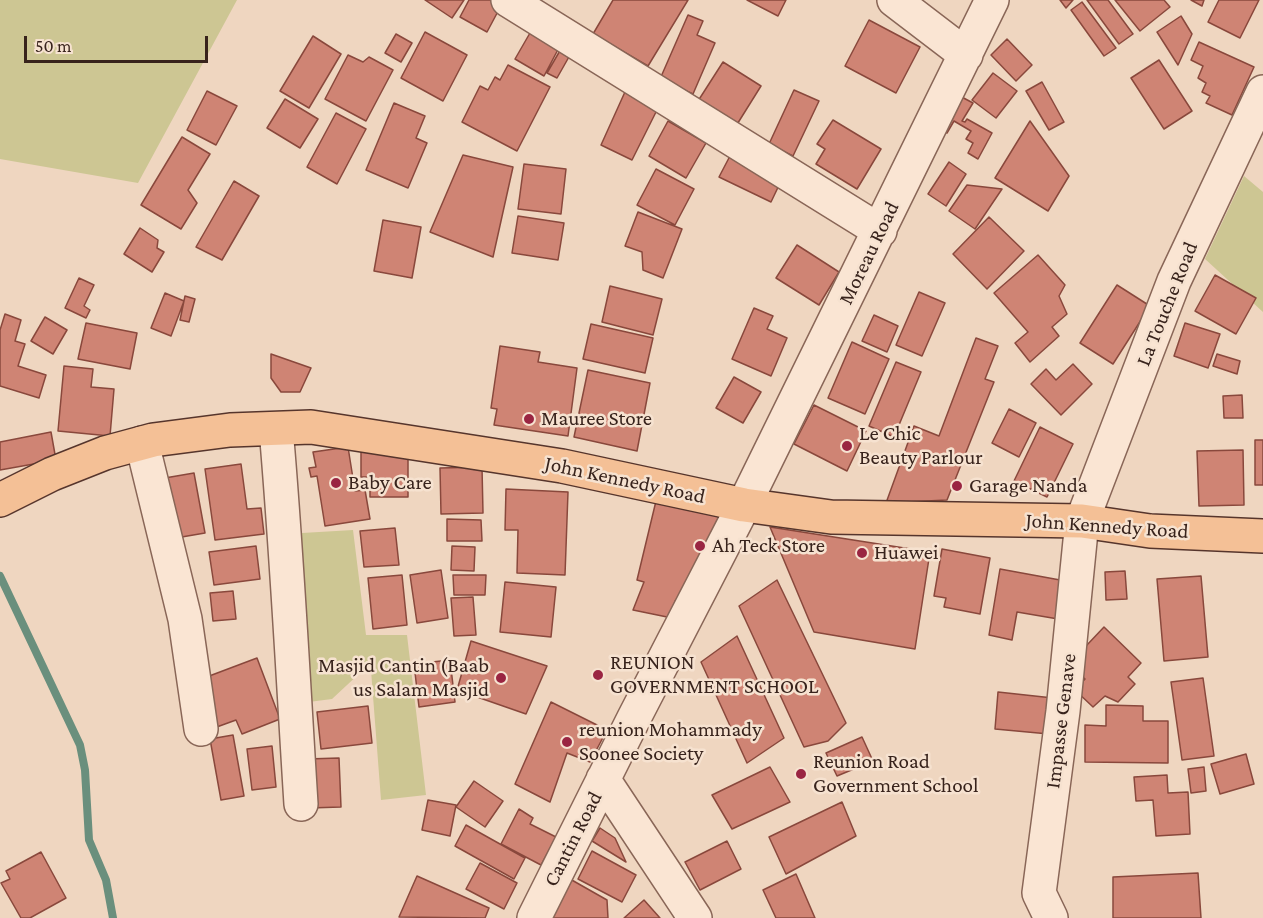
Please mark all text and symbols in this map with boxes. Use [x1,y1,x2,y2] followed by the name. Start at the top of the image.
[27,24,212,62] scale bar
[35,36,72,56] text: 50 m
[833,197,905,309] street label: Moreau Road
[1131,238,1203,370] street label: La Touche Road
[541,406,652,432] place label: Mauree Store
[522,412,536,426] marker: Mauree Store
[859,421,983,471] place label: Le Chic Beauty Parlour
[840,439,854,453] marker: Le Chic Beauty Parlour
[543,451,707,509] street label: John Kennedy Road
[348,470,432,496] place label: Baby Care
[969,473,1087,499] place label: Garage Nanda
[329,476,343,490] marker: Baby Care
[950,479,964,493] marker: Garage Nanda
[1025,508,1189,544] street label: John Kennedy Road
[712,533,825,559] place label: Ah Teck Store
[693,539,707,553] marker: Ah Teck Store
[874,540,939,566] place label: Huawei
[855,546,869,560] marker: Huawei
[610,650,819,700] place label: REUNION GOVERNMENT SCHOOL
[1040,652,1082,790] street label: Impasse Genave
[318,653,489,703] place label: Masjid Cantin (Baab us Salam Masjid
[591,668,605,682] marker: REUNION GOVERNMENT SCHOOL
[494,671,508,685] marker: Masjid Cantin (Baab us Salam Masjid
[579,717,762,767] place label: reunion Mohammady Soonee Society
[560,735,574,749] marker: reunion Mohammady Soonee Society
[813,749,978,799] place label: Reunion Road Government School
[794,767,808,781] marker: Reunion Road Government School
[538,787,608,891] street label: Cantin Road

